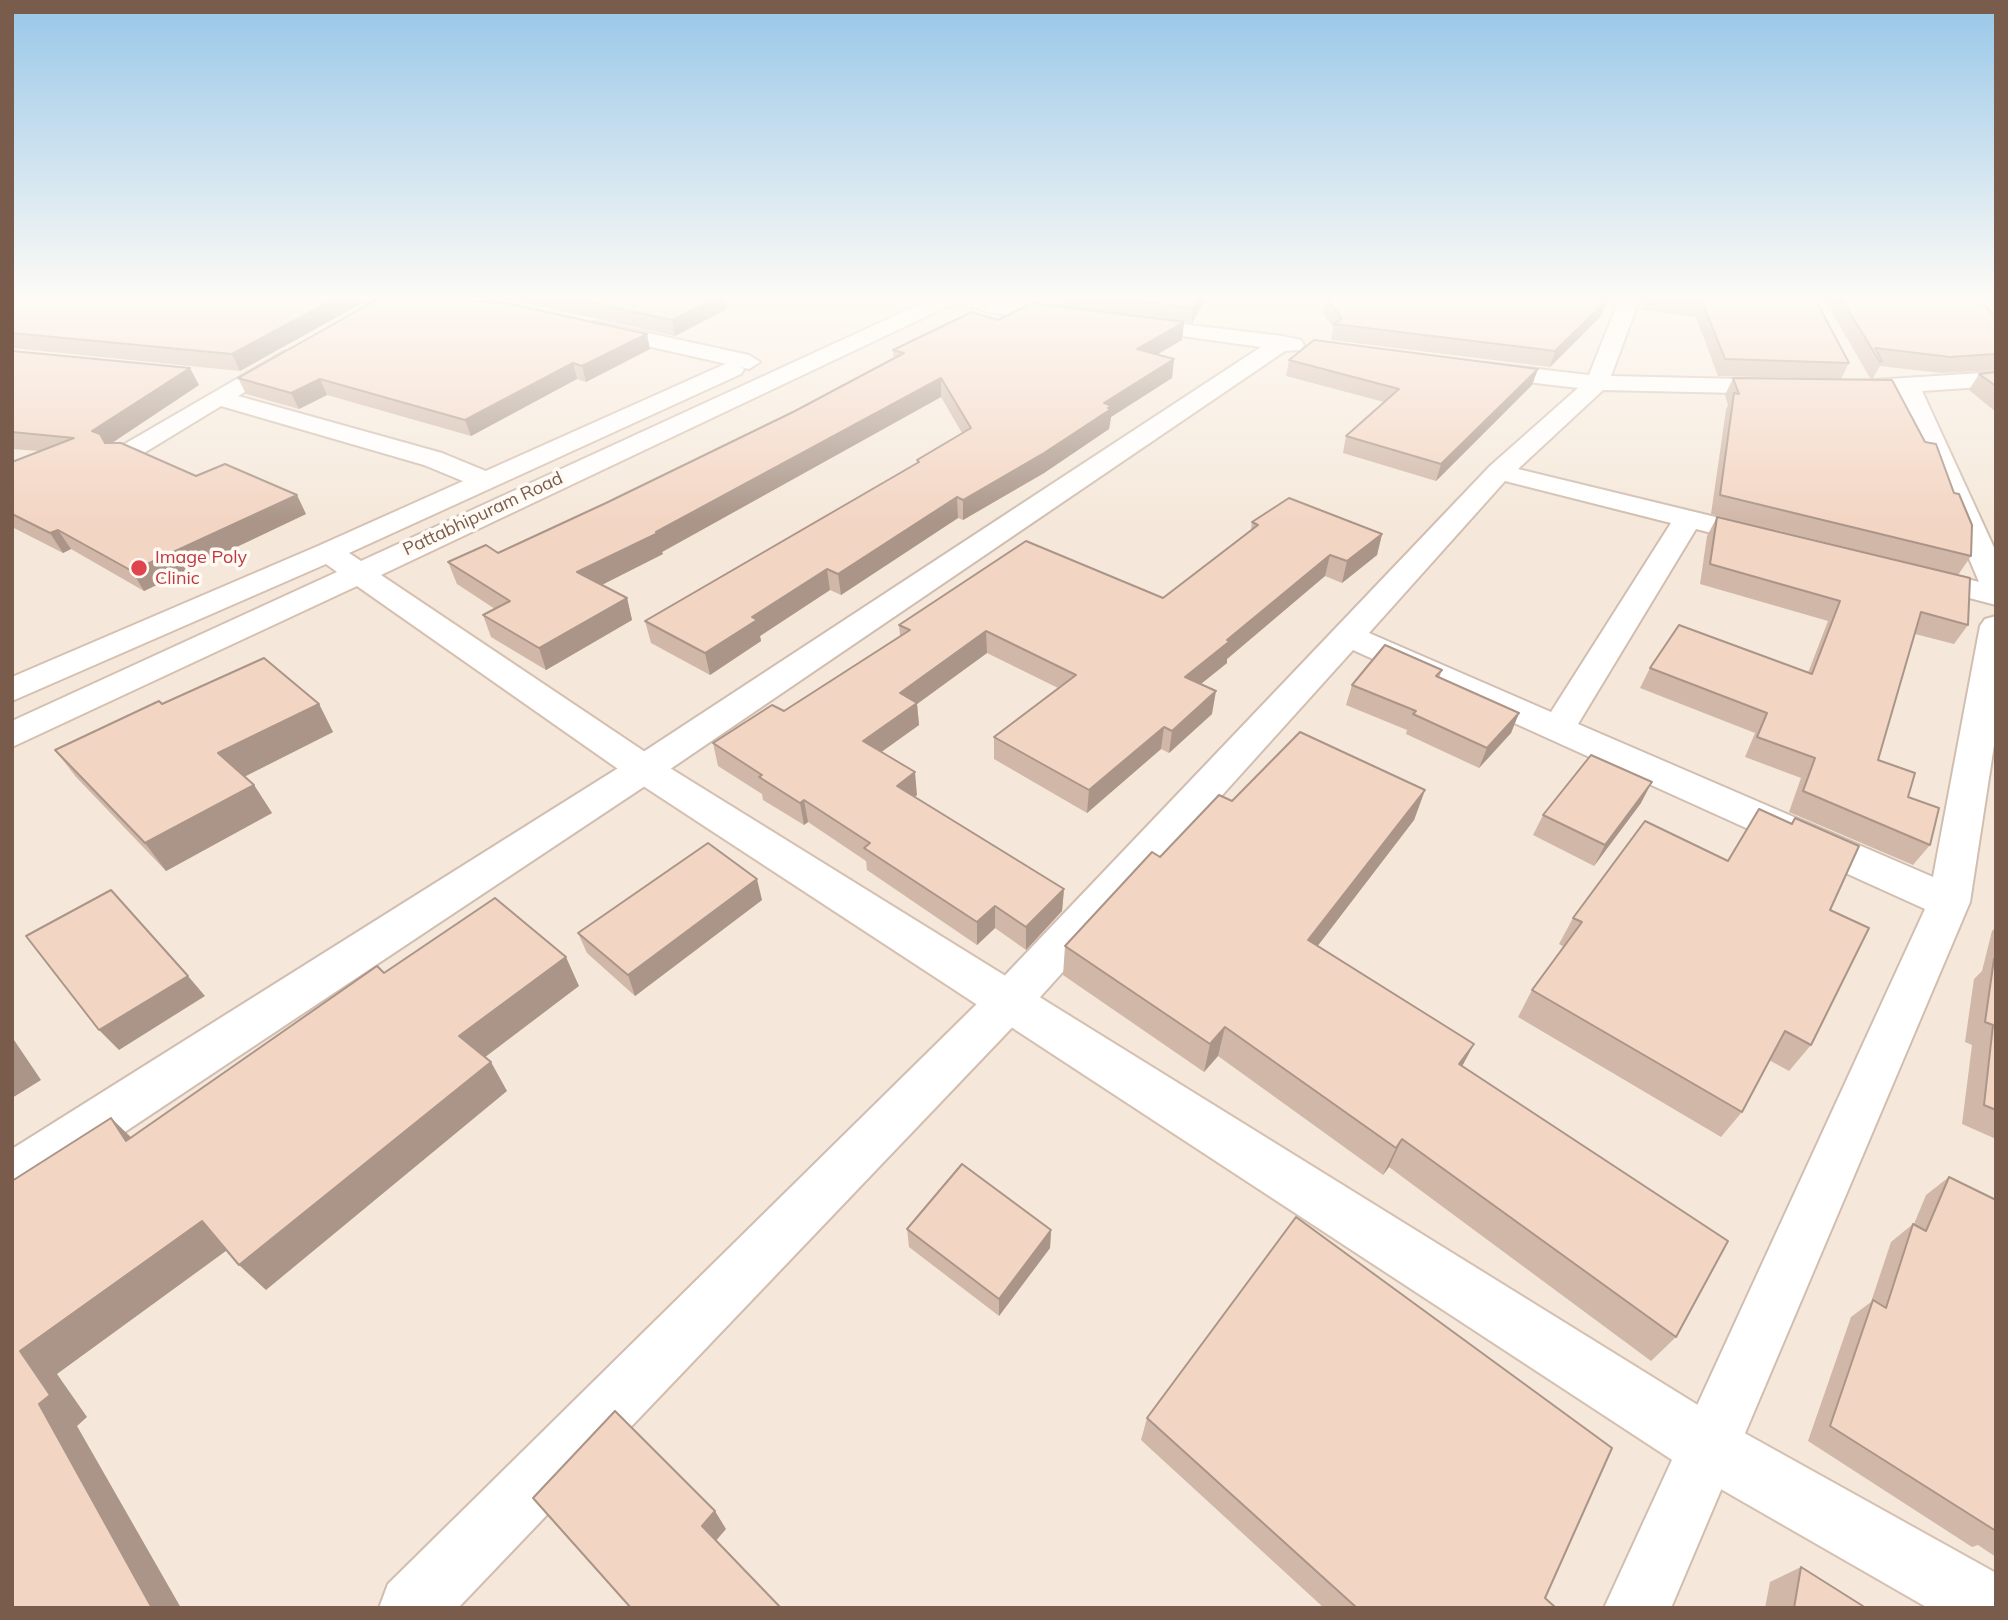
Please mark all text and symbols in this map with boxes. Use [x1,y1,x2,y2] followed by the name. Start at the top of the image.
[400,467,566,561] street label: Pattabhipuram Road
[155,547,247,590] place label: Image Poly Clinic
[129,558,149,578] marker: Image Poly Clinic

